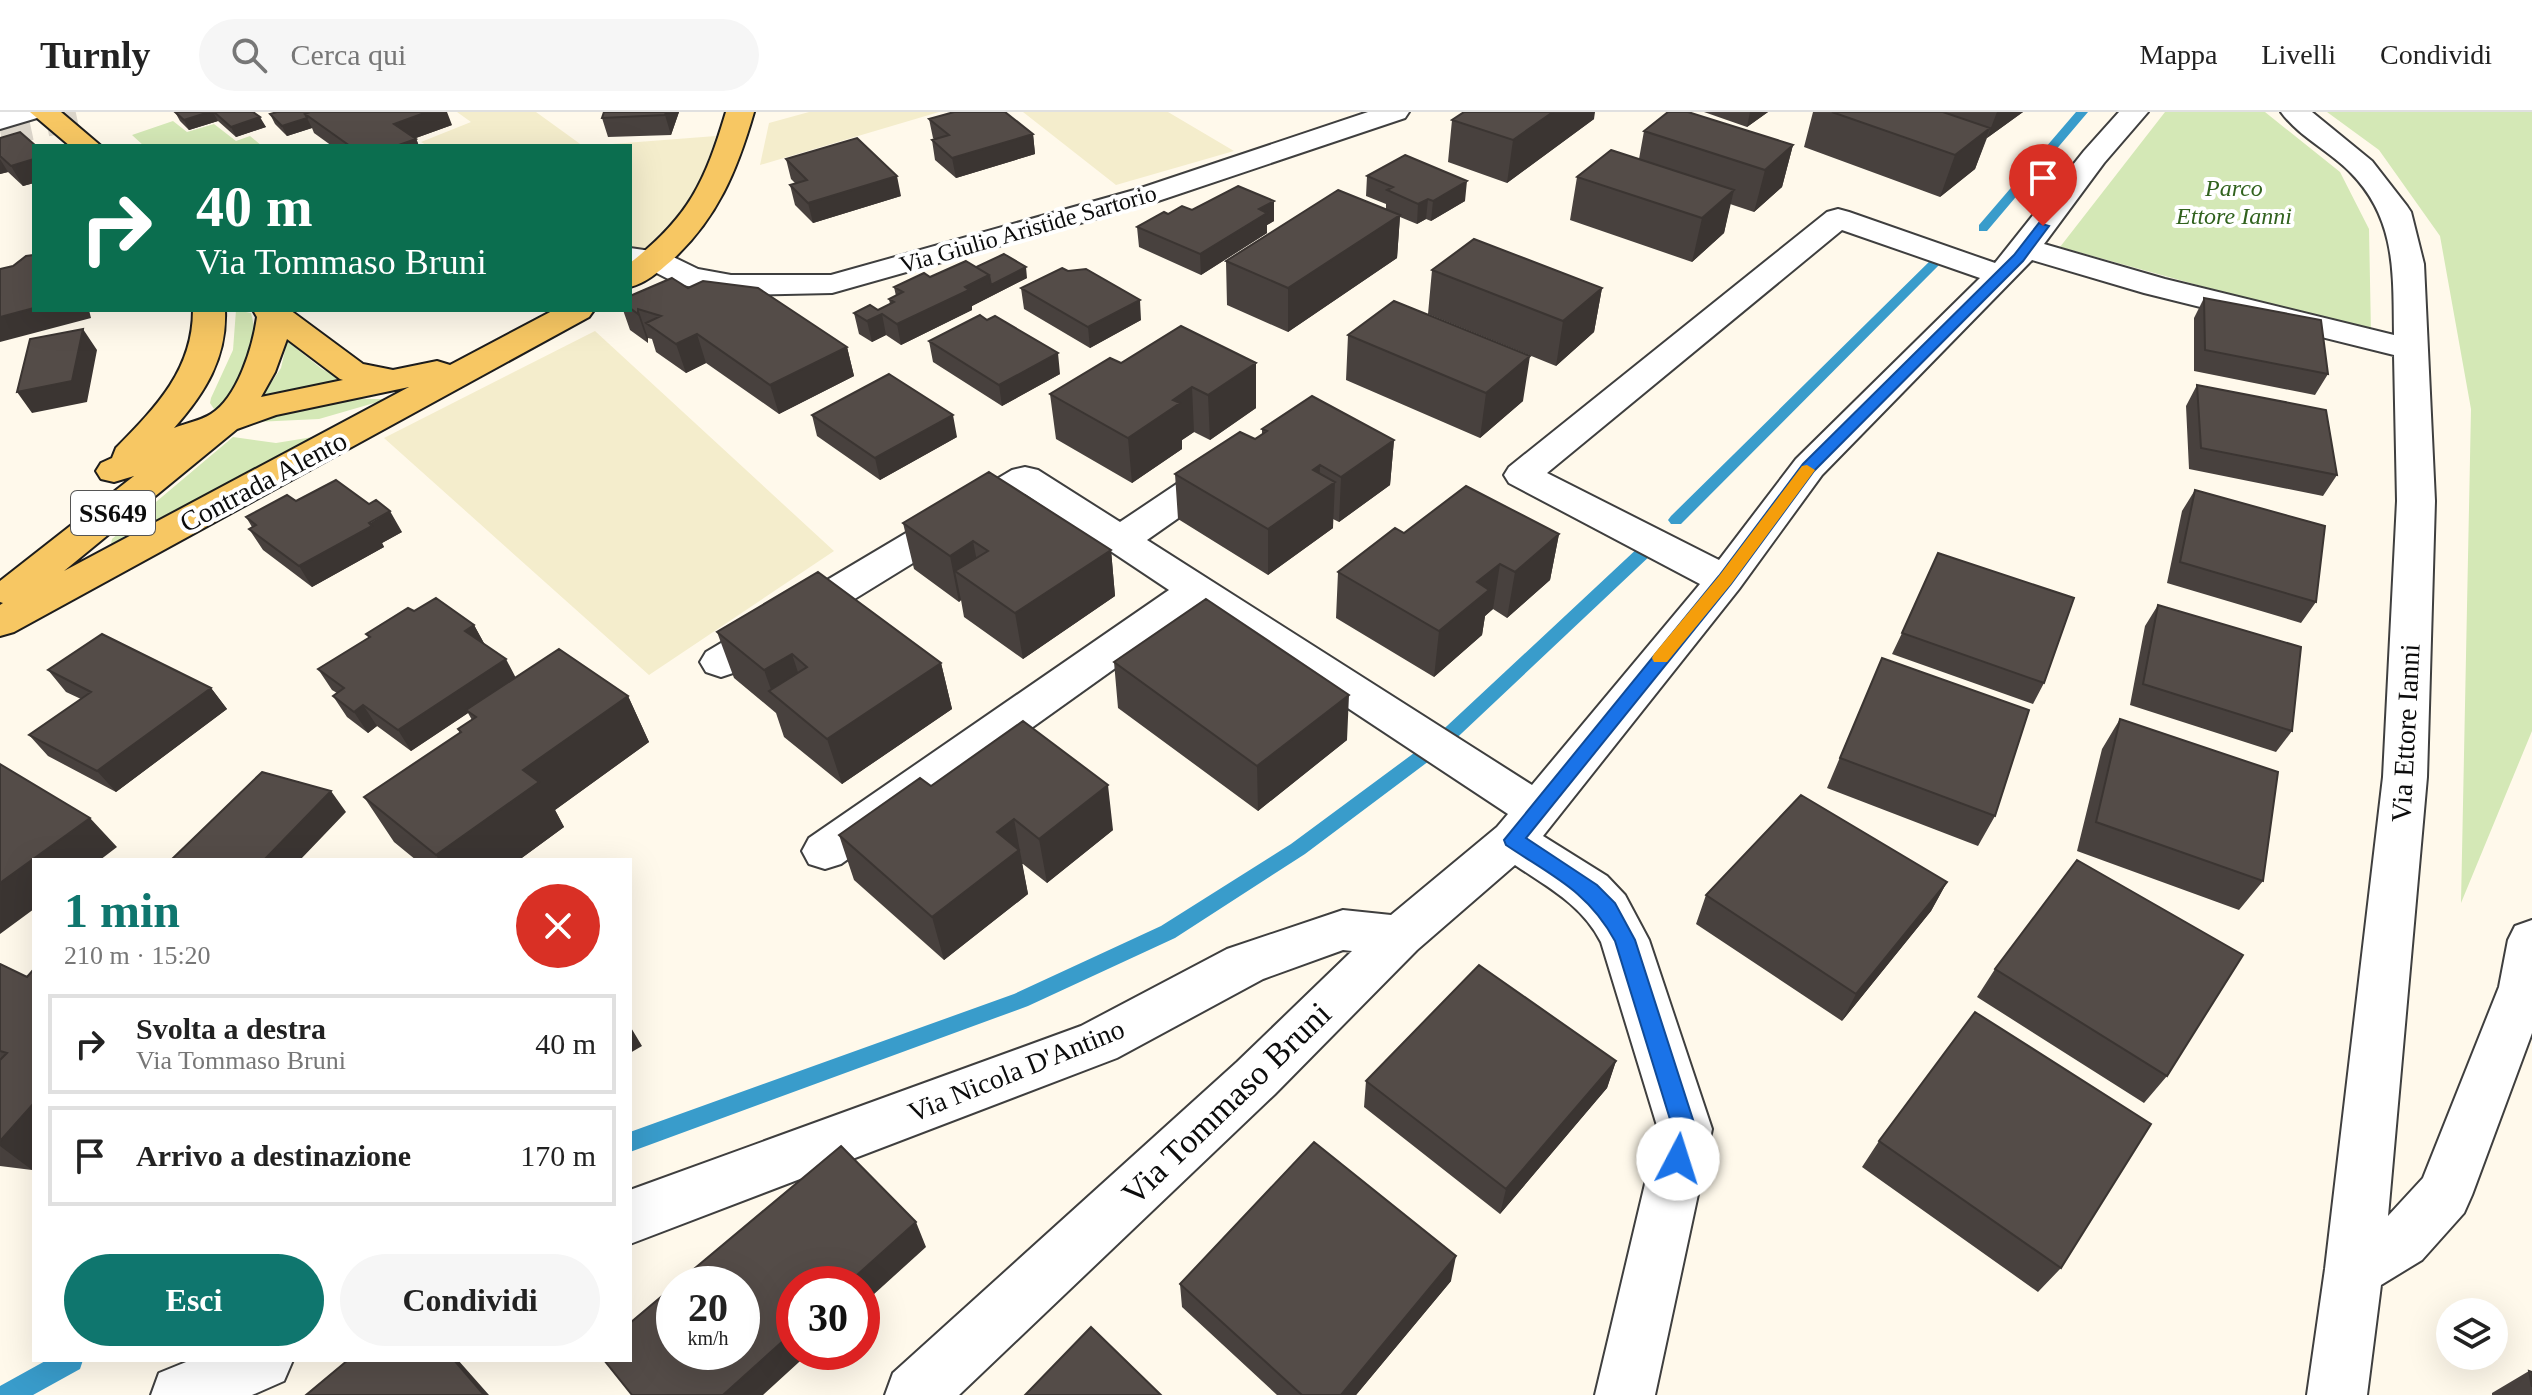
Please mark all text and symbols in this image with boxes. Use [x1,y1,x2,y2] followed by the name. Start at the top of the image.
[199,19,759,91] search box
[227,33,271,77] icon: search
[40,34,151,76] text: Turnly
[291,38,406,71] text: Cerca qui
[2140,39,2217,70] text: Mappa
[2261,39,2336,70] text: Livelli
[2380,39,2492,70] text: Condividi
[2009,144,2077,226] pin
[2021,156,2065,200] icon: arrive
[2175,175,2292,229] park label: Parco Ettore Ianni
[64,176,168,280] icon: right
[196,176,313,238] text: 40 m
[897,180,1159,278] street label: Via Giulio Aristide Sartorio
[196,242,487,282] text: Via Tommaso Bruni
[175,424,352,538] street label: Contrada Alento
[71,491,155,535] road number: SS649
[2385,643,2426,823] street label: Via Ettore Ianni
[64,884,180,937] text: 1 min
[516,884,600,968] button: close
[64,941,211,970] text: 210 m · 15:20
[1115,995,1338,1212] street label: Via Tommaso Bruni
[136,1012,326,1045] text: Svolta a destra
[904,1013,1129,1128] street label: Via Nicola D'Antino
[68,1022,112,1066] icon: right
[535,1027,596,1060] text: 40 m
[136,1046,346,1075] text: Via Tommaso Bruni
[1636,1117,1720,1201] position arrow
[68,1134,112,1178] icon: arrive
[136,1139,411,1172] text: Arrivo a destinazione
[520,1139,596,1172] text: 170 m
[64,1254,324,1346] button: Esci
[340,1254,600,1346] button: Condividi
[776,1266,880,1370] speed limit sign: 30
[688,1285,728,1330] text: 20
[2436,1298,2508,1370] map controls
[2436,1298,2508,1370] button: layers
[687,1327,729,1349] text: km/h

